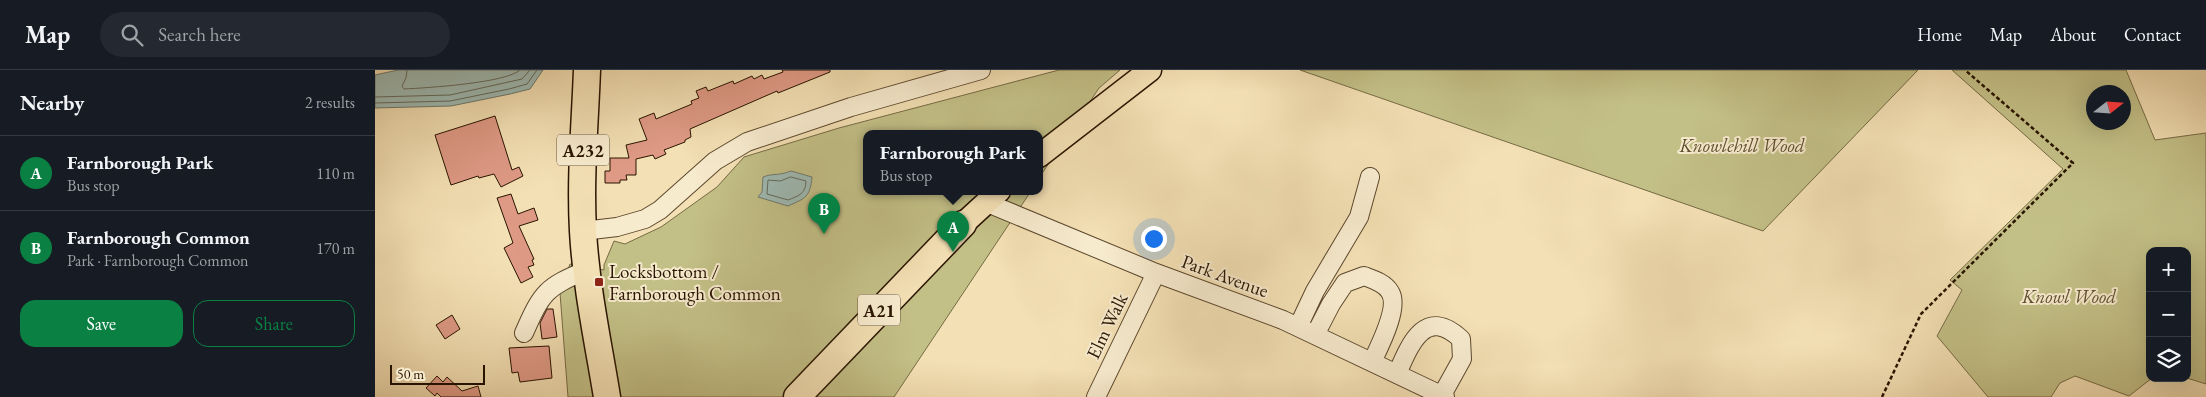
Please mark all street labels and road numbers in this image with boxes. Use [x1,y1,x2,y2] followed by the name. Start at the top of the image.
[557,134,609,166] road number: A232
[1178,249,1272,303] street label: Park Avenue
[1080,288,1134,363] street label: Elm Walk
[858,294,900,326] road number: A21

